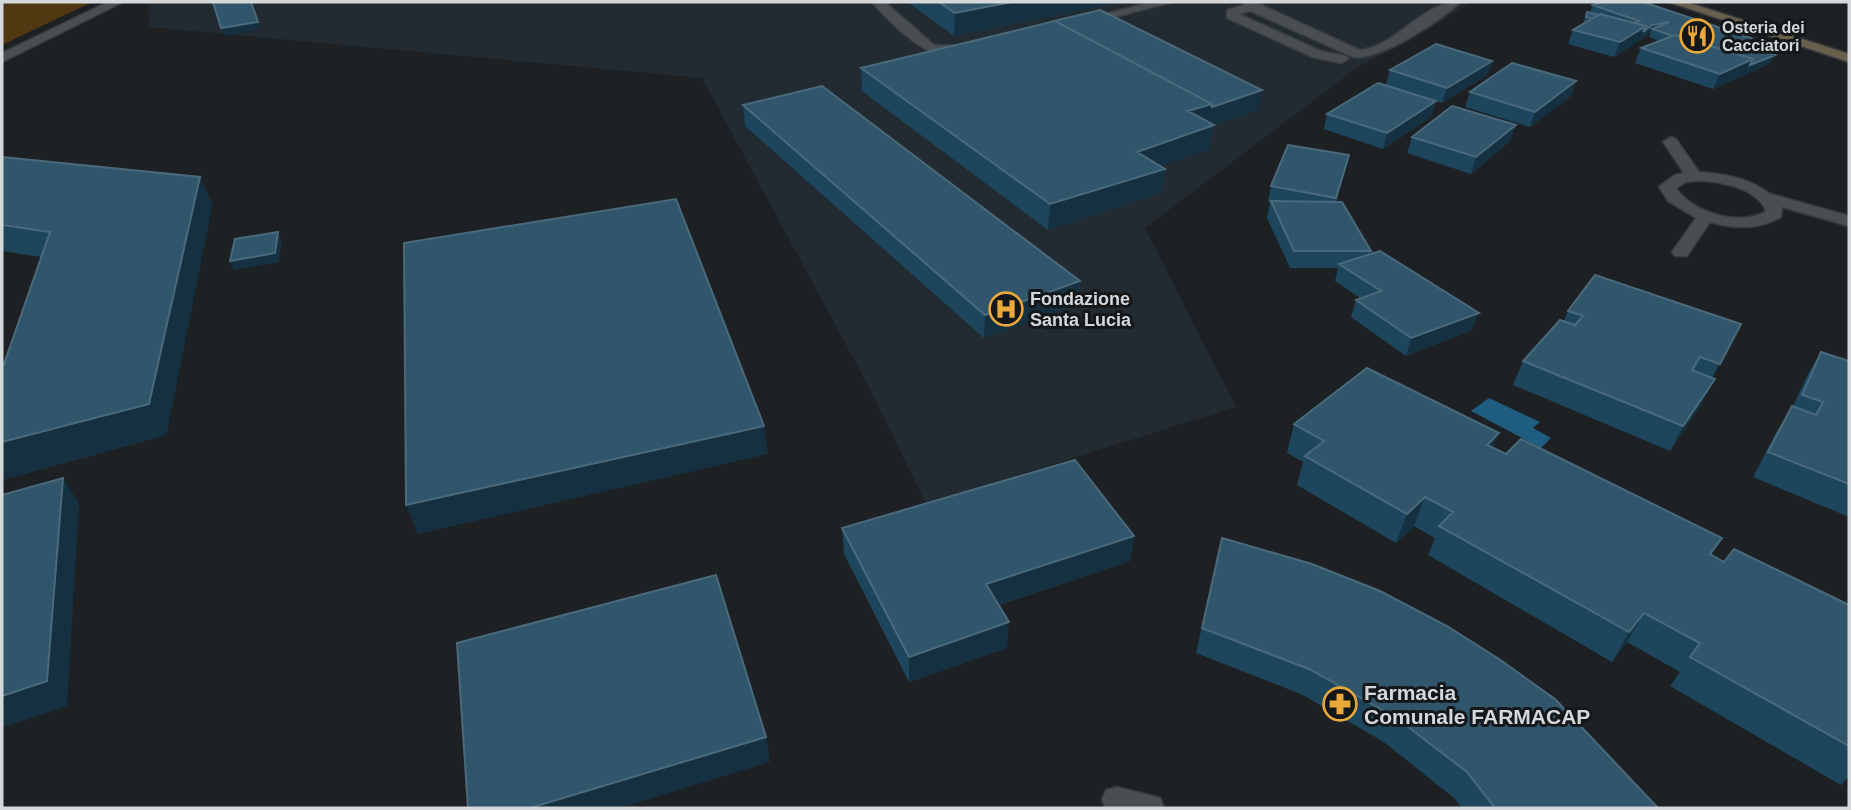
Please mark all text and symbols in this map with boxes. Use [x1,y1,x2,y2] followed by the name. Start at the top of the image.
[1678,17,1716,55] restaurant icon: Osteria dei Cacciatori
[1722,19,1805,54] place label: Osteria dei Cacciatori
[1030,289,1132,330] place label: Fondazione Santa Lucia
[987,290,1025,328] hospital icon: Fondazione Santa Lucia
[1364,681,1590,728] place label: Farmacia Comunale FARMACAP
[1321,685,1359,723] pharmacy icon: Farmacia Comunale FARMACAP

